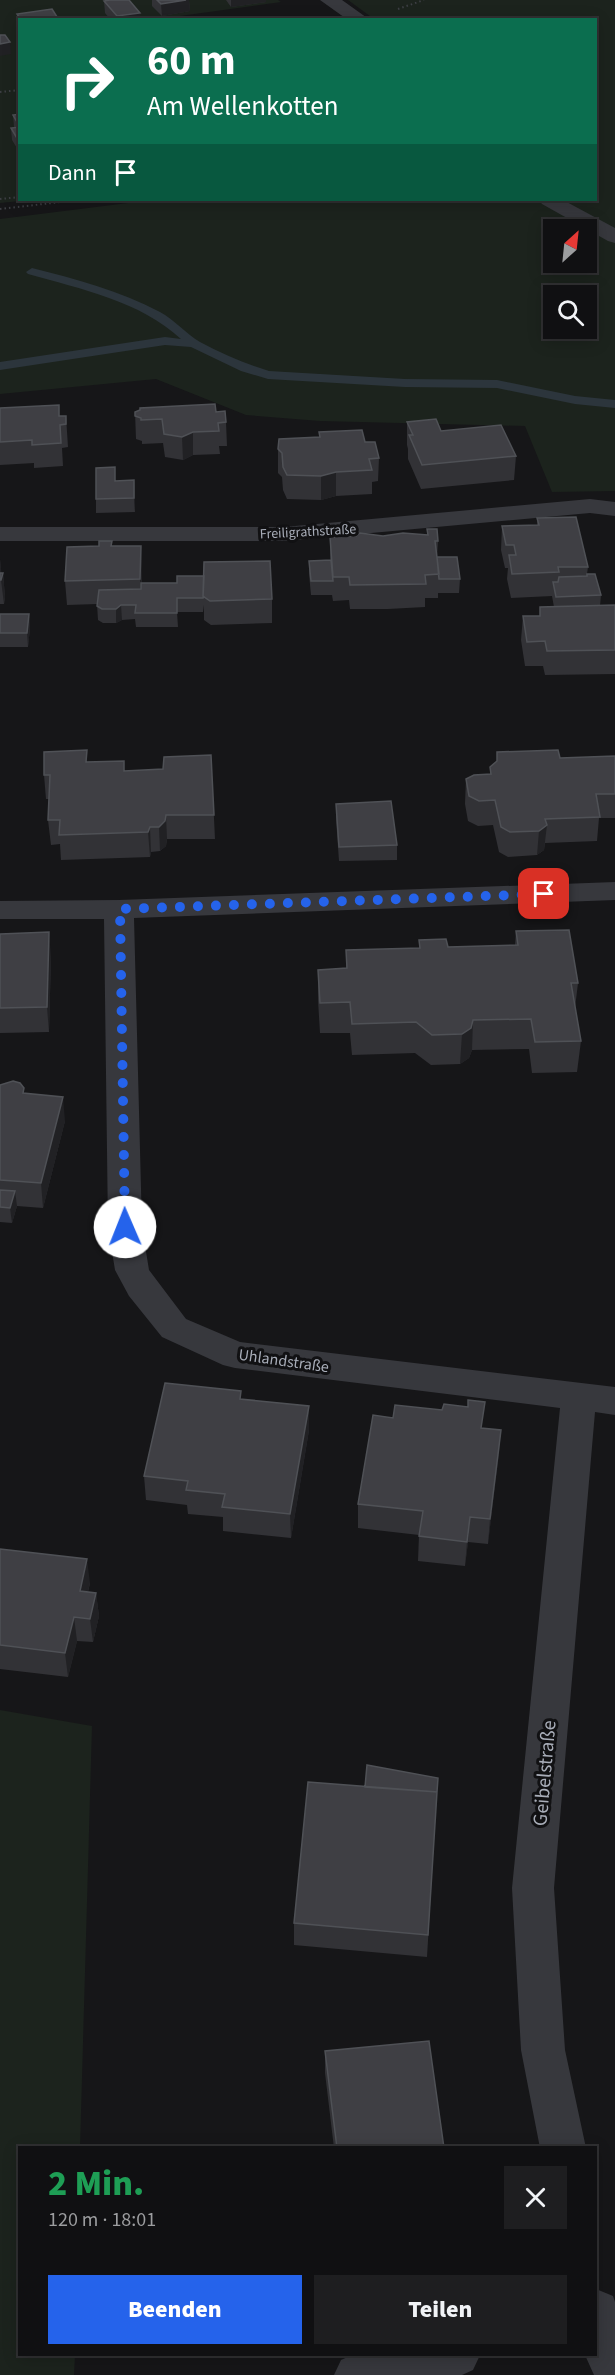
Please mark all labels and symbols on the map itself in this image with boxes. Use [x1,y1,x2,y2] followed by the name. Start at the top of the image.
[543,219,597,273] north arrow
[259,519,357,545] street label: Freiligrathstraße
[518,868,569,919] pin
[93,1195,157,1259] position arrow
[237,1344,331,1378] street label: Uhlandstraße
[526,1719,564,1827] street label: Geibelstraße

